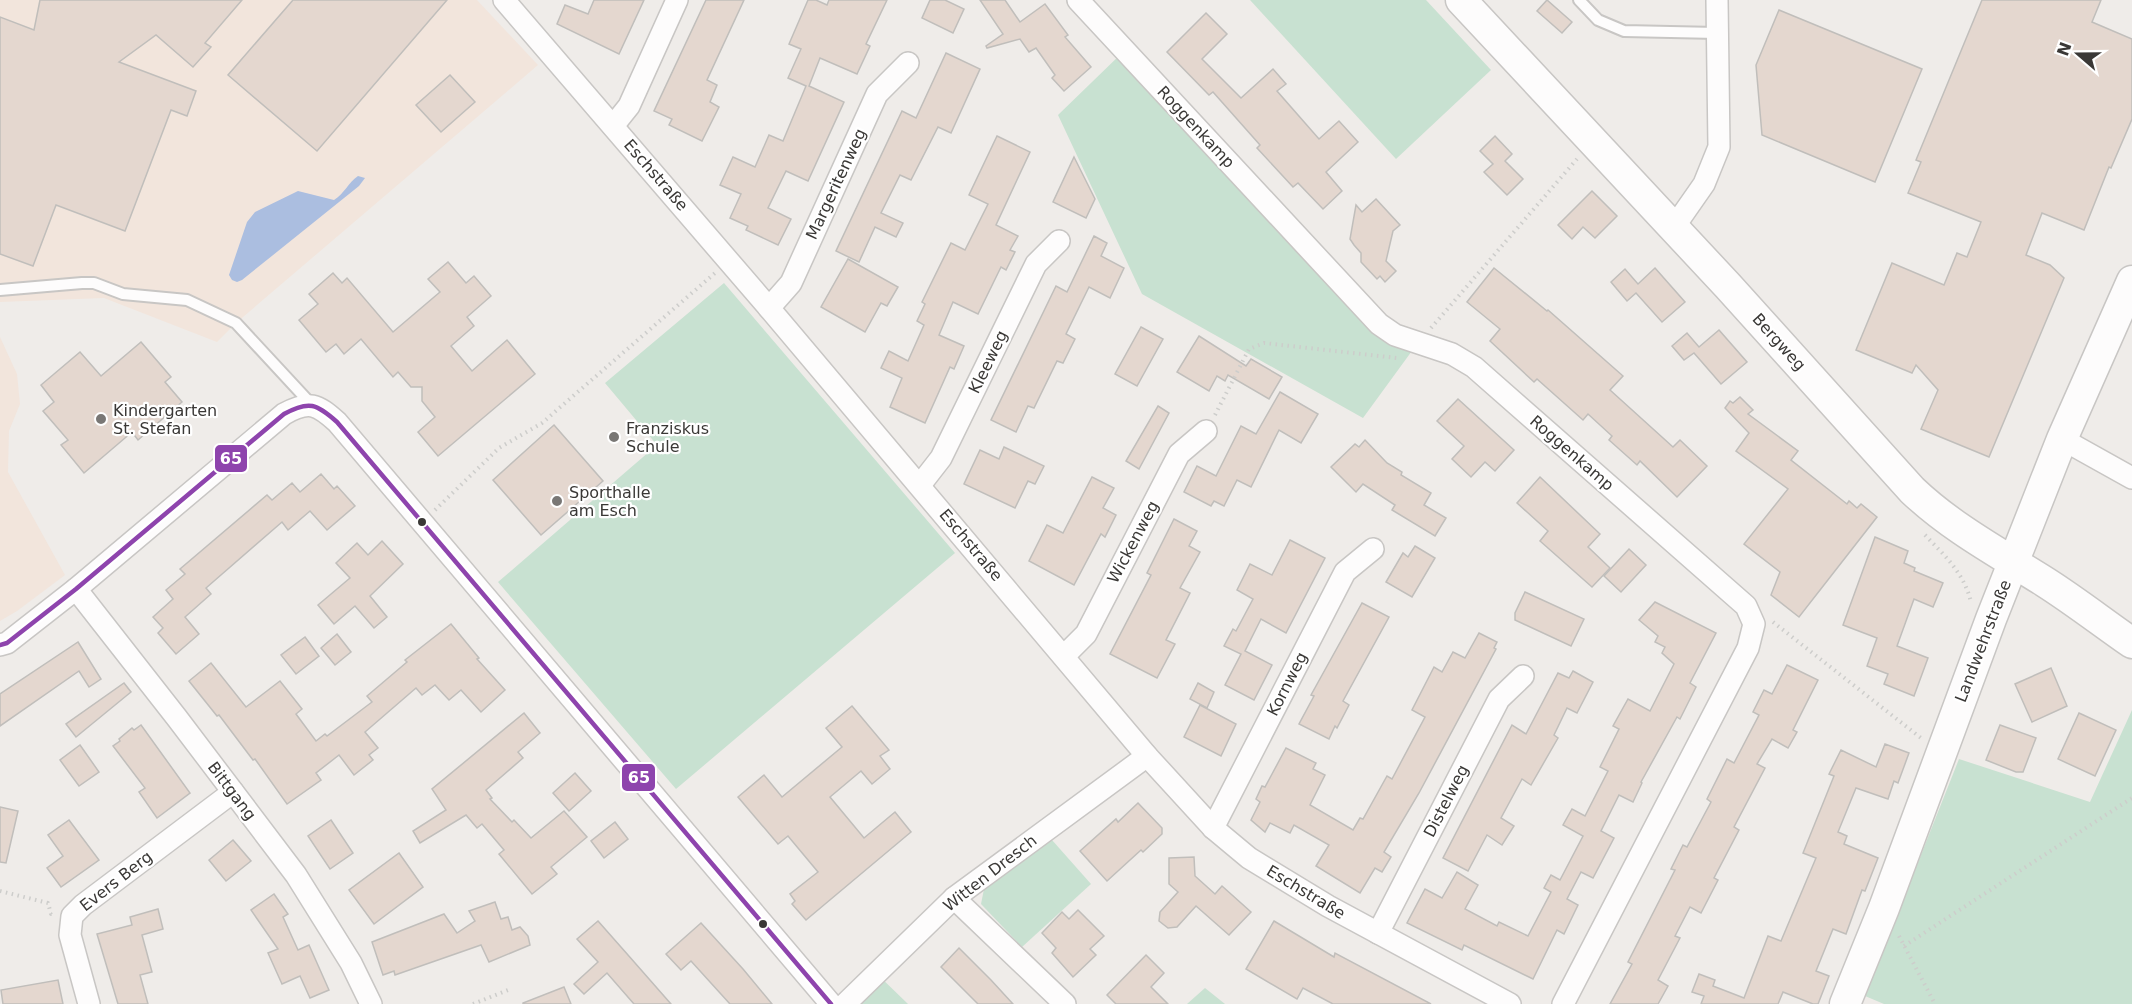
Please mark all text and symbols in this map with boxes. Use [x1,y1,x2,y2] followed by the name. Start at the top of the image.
[2048,24,2108,84] north arrow
[2053,39,2076,59] text: N
[1153,82,1239,172] street label: Roggenkamp
[802,125,870,243] street label: Margeritenweg
[620,135,692,215] street label: Eschstraße
[1748,309,1810,375] street label: Bergweg
[965,327,1011,397] street label: Kleeweg
[113,401,217,438] place label: Kindergarten St. Stefan
[1526,411,1618,495] street label: Roggenkamp
[94,412,108,426] marker: Kindergarten St. Stefan
[626,419,709,456] place label: Franziskus Schule
[607,430,621,444] marker: Franziskus Schule
[214,444,248,473] line badge: 65
[220,449,242,468] text: 65
[569,483,651,520] place label: Sporthalle am Esch
[550,494,564,508] marker: Sporthalle am Esch
[1103,498,1163,586] street label: Wickenweg
[935,505,1007,585] street label: Eschstraße
[416,516,428,528] unlabelled marker
[1951,577,2015,705] street label: Landwehrstraße
[1263,649,1311,719] street label: Kornweg
[204,758,260,824] street label: Bittgang
[1420,762,1472,840] street label: Distelweg
[621,763,656,792] line badge: 65
[628,768,650,787] text: 65
[940,831,1040,915] street label: Witten Dresch
[76,847,156,915] street label: Evers Berg
[1263,861,1349,923] street label: Eschstraße
[757,918,769,930] unlabelled marker

